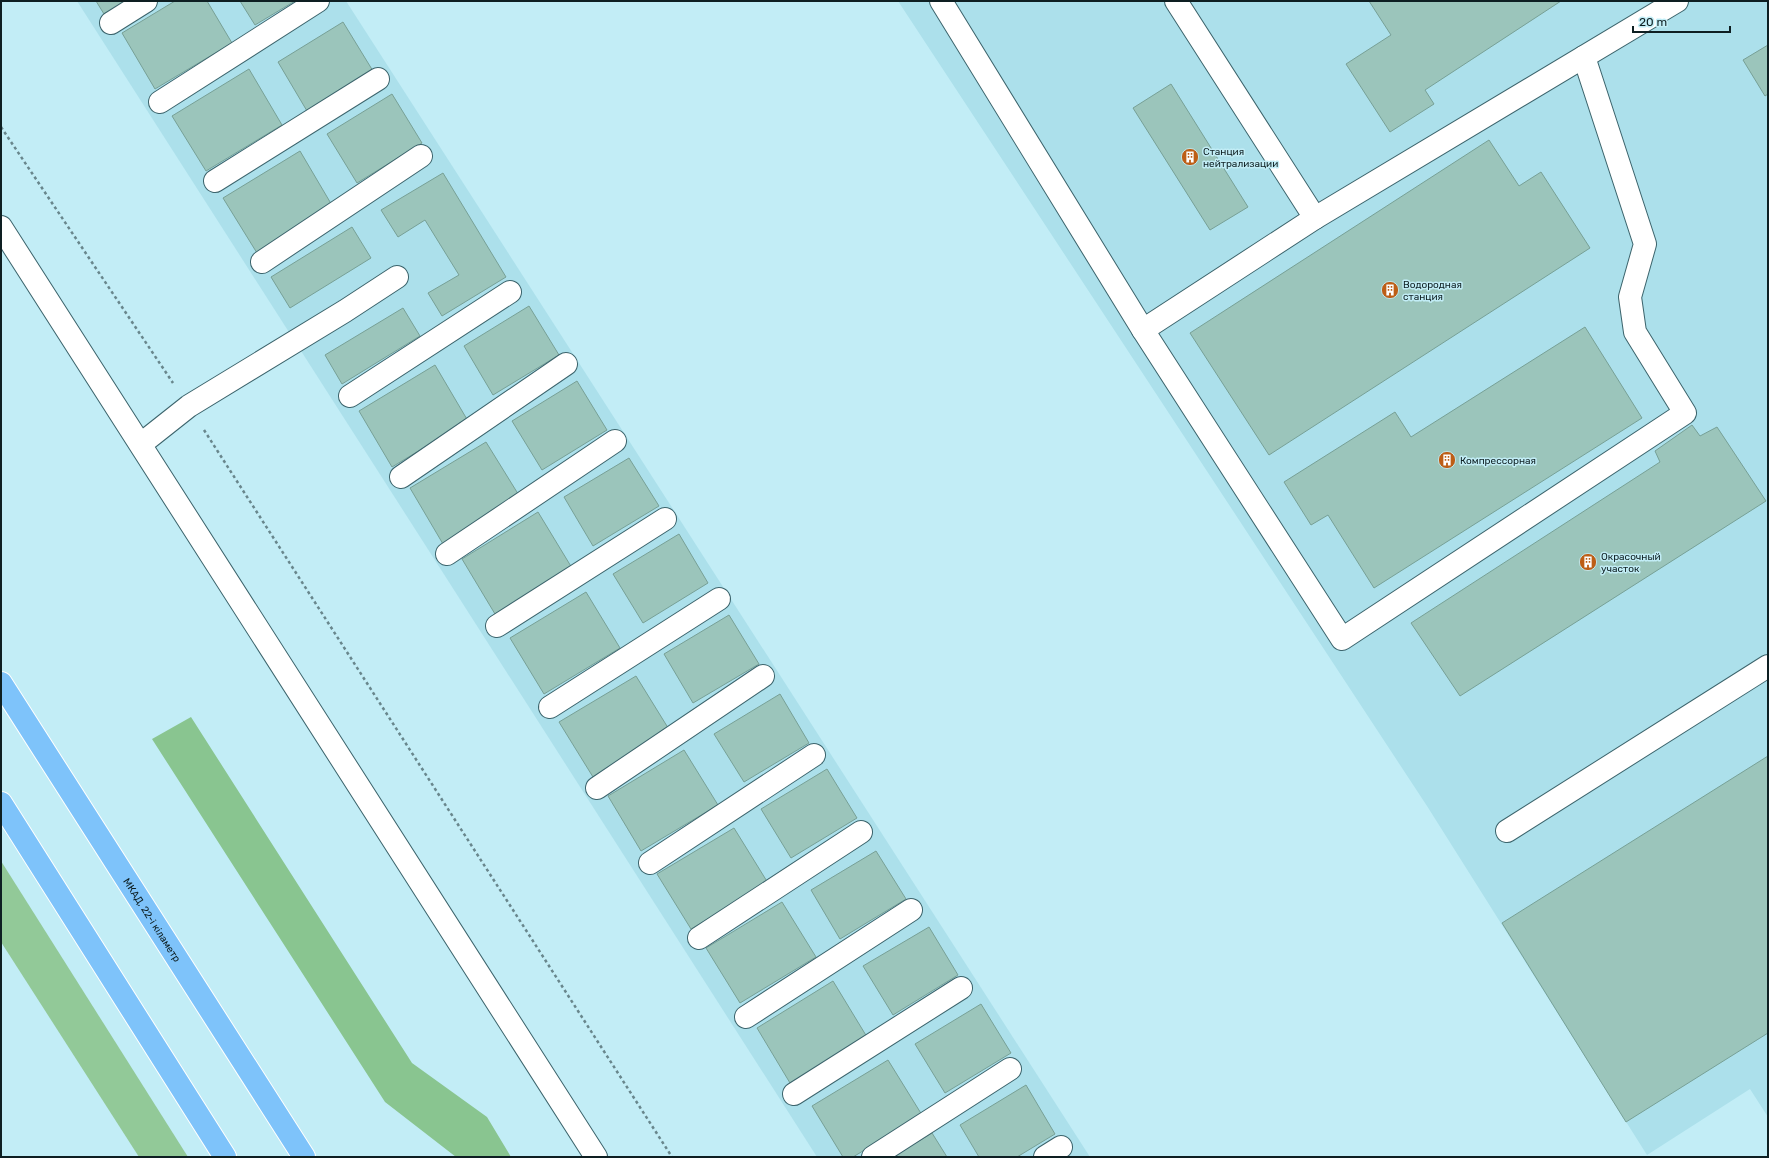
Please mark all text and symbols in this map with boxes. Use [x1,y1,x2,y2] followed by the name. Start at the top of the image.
[1633,8,1730,34] scale bar
[1639,15,1667,29] text: 20 m
[1203,146,1278,170] place label: Станция нейтрализации
[1180,147,1200,167] building icon: Станция нейтрализации
[1403,279,1462,303] place label: Водородная станция
[1380,280,1400,300] building icon: Водородная станция
[1437,450,1457,470] building icon: Компрессорная
[1460,455,1536,467] place label: Компрессорная
[1601,551,1661,575] place label: Окрасочный участок
[1578,552,1598,572] building icon: Окрасочный участок
[120,876,183,964] street label: МКАД, 22-і кіламетр

